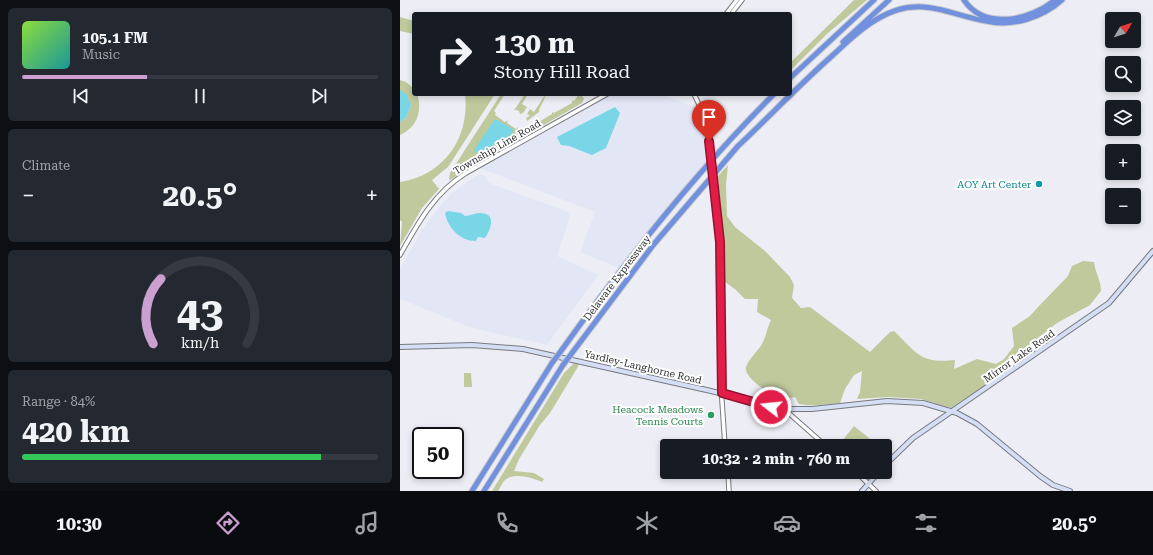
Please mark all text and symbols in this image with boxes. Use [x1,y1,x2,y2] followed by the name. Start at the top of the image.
[1105,12,1141,48] north arrow
[1105,12,1141,224] map controls
[494,27,575,60] text: 130 m
[428,28,480,80] icon: right
[82,29,148,47] text: 105.1 FM
[82,47,120,62] text: Music
[1105,56,1141,92] button: search
[494,61,630,82] text: Stony Hill Road
[70,85,92,107] icon: previous
[189,85,211,107] icon: pause
[308,85,330,107] icon: next
[692,100,726,141] pin
[1105,100,1141,136] button: layers
[698,106,720,128] icon: arrive
[452,117,543,176] street label: Township Line Road
[1105,144,1141,180] button: +
[22,158,70,173] text: Climate
[163,178,237,213] text: 20.5°
[957,179,1031,190] place label: AOY Art Center
[1034,179,1044,189] marker: AOY Art Center
[22,183,34,208] text: −
[366,183,378,208] text: +
[1105,188,1141,224] button: −
[581,233,653,323] street label: Delaware Expressway
[177,288,223,337] text: 43
[981,327,1057,385] street label: Mirror Lake Road
[181,334,219,350] text: km/h
[583,348,703,386] street label: Yardley-Langhorne Road
[750,386,792,428] position arrow
[22,394,95,409] text: Range · 84%
[612,404,703,427] place label: Heacock Meadows Tennis Courts
[706,410,716,420] marker: Heacock Meadows Tennis Courts
[22,414,130,449] text: 420 km
[412,427,464,479] speed limit sign: 50
[702,450,850,468] text: 10:32 · 2 min · 760 m
[214,509,242,537] icon: directions
[353,509,381,537] icon: music
[493,509,521,537] icon: phone
[633,509,661,537] icon: climate
[773,509,801,537] icon: car
[912,509,940,537] icon: filters
[56,513,102,534] text: 10:30
[1052,513,1097,534] text: 20.5°

